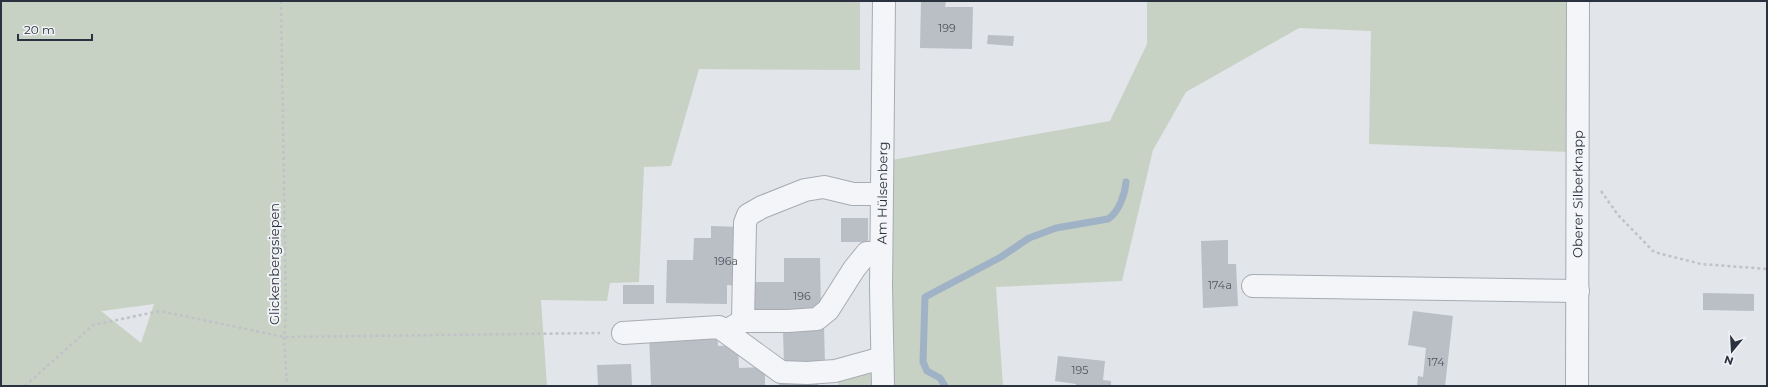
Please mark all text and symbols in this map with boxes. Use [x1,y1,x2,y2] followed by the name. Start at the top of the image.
[18,16,92,42] scale bar
[938,21,956,35] house number: 199
[24,22,55,37] text: 20 m
[1569,130,1586,258] street label: Oberer Silberknapp
[873,141,891,245] street label: Am Hülsenberg
[266,203,282,325] street label: Glickenbergsiepen
[714,254,738,268] house number: 196a
[1208,278,1232,292] house number: 174a
[793,289,811,303] house number: 196
[1712,331,1752,371] north arrow
[1723,352,1735,369] text: N
[1427,355,1445,369] house number: 174
[1072,363,1088,377] house number: 195

